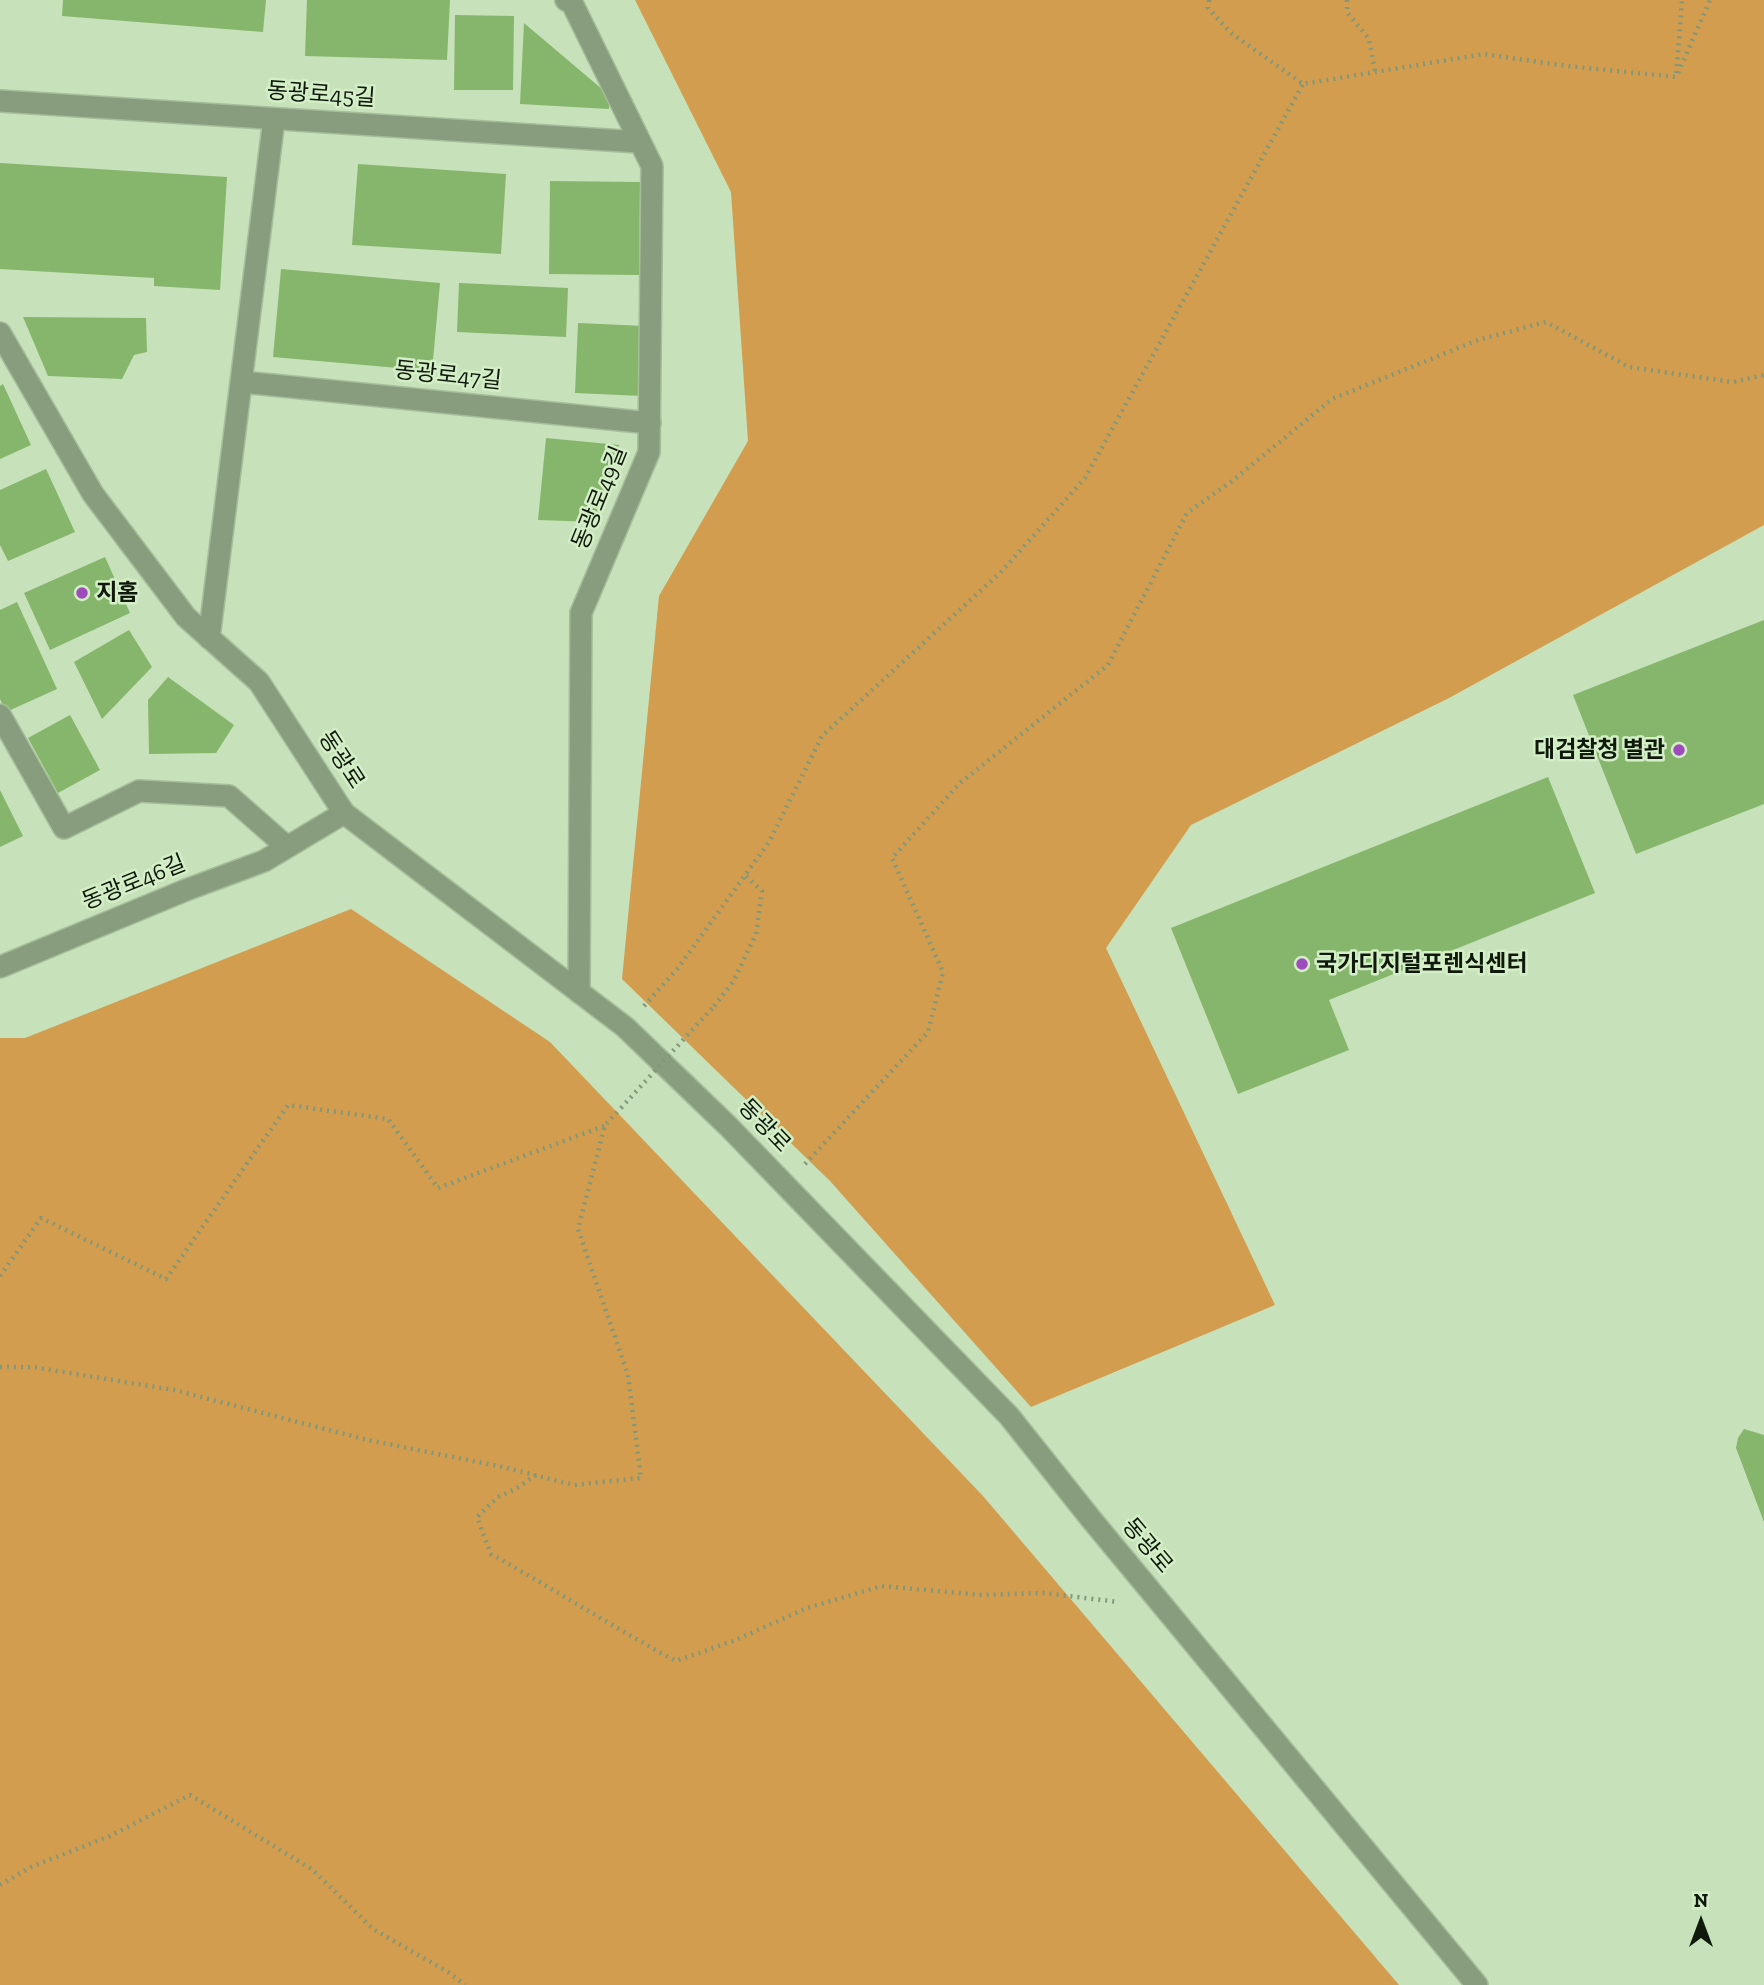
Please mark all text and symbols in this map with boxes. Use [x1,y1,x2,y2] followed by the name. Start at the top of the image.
[266,77,376,113] street label: 동광로45길
[393,357,503,395] street label: 동광로47길
[567,442,633,554] street label: 동광로49길
[96,579,138,607] place label: 지홈
[74,585,90,601] marker: 지홈
[312,726,370,794] street label: 동광로
[1534,736,1665,764] place label: 대검찰청 별관
[1671,742,1687,758] marker: 대검찰청 별관
[78,850,190,916] street label: 동광로46길
[1316,950,1528,978] place label: 국가디지털포렌식센터
[1294,956,1310,972] marker: 국가디지털포렌식센터
[732,1094,796,1158] street label: 동광로
[1116,1513,1178,1579] street label: 동광로
[1666,1887,1736,1957] north arrow
[1694,1889,1708,1912] text: N

